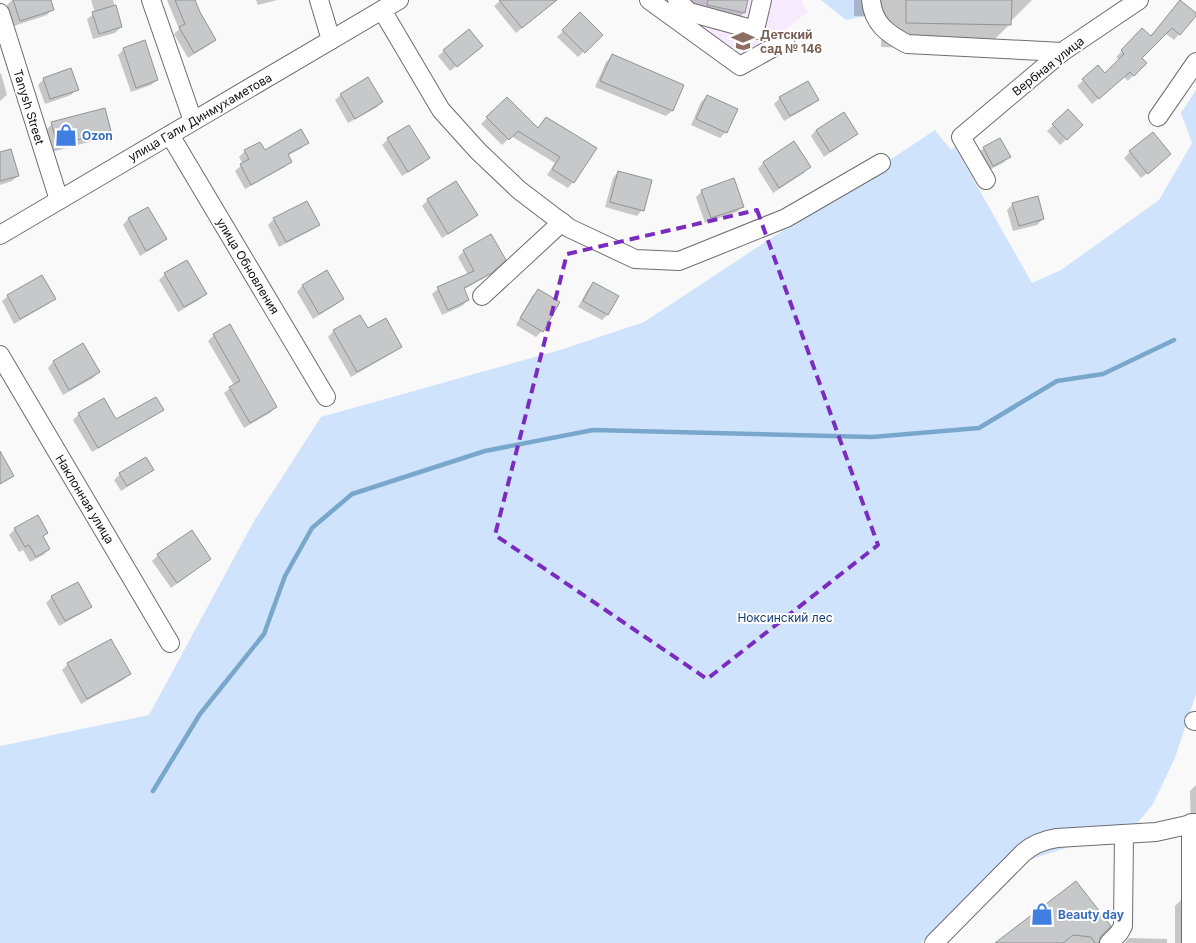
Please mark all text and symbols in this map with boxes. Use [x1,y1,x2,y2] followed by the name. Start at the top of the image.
[760,27,822,56] place label: Детский сад № 146
[730,28,756,54] school or university icon: Детский сад № 146
[1009,33,1087,99] street label: Вербная улица
[10,68,48,147] street label: Tanysh Street
[126,70,274,164] street label: улица Гали Динмухаметова
[53,122,79,148] shop icon: Ozon
[82,128,113,143] place label: Ozon
[213,215,283,317] street label: улица Обновления
[52,452,118,546] street label: Наклонная улица
[737,610,833,625] park label: Ноксинский лес
[1029,901,1055,927] shop icon: Beauty day
[1058,907,1125,922] place label: Beauty day

